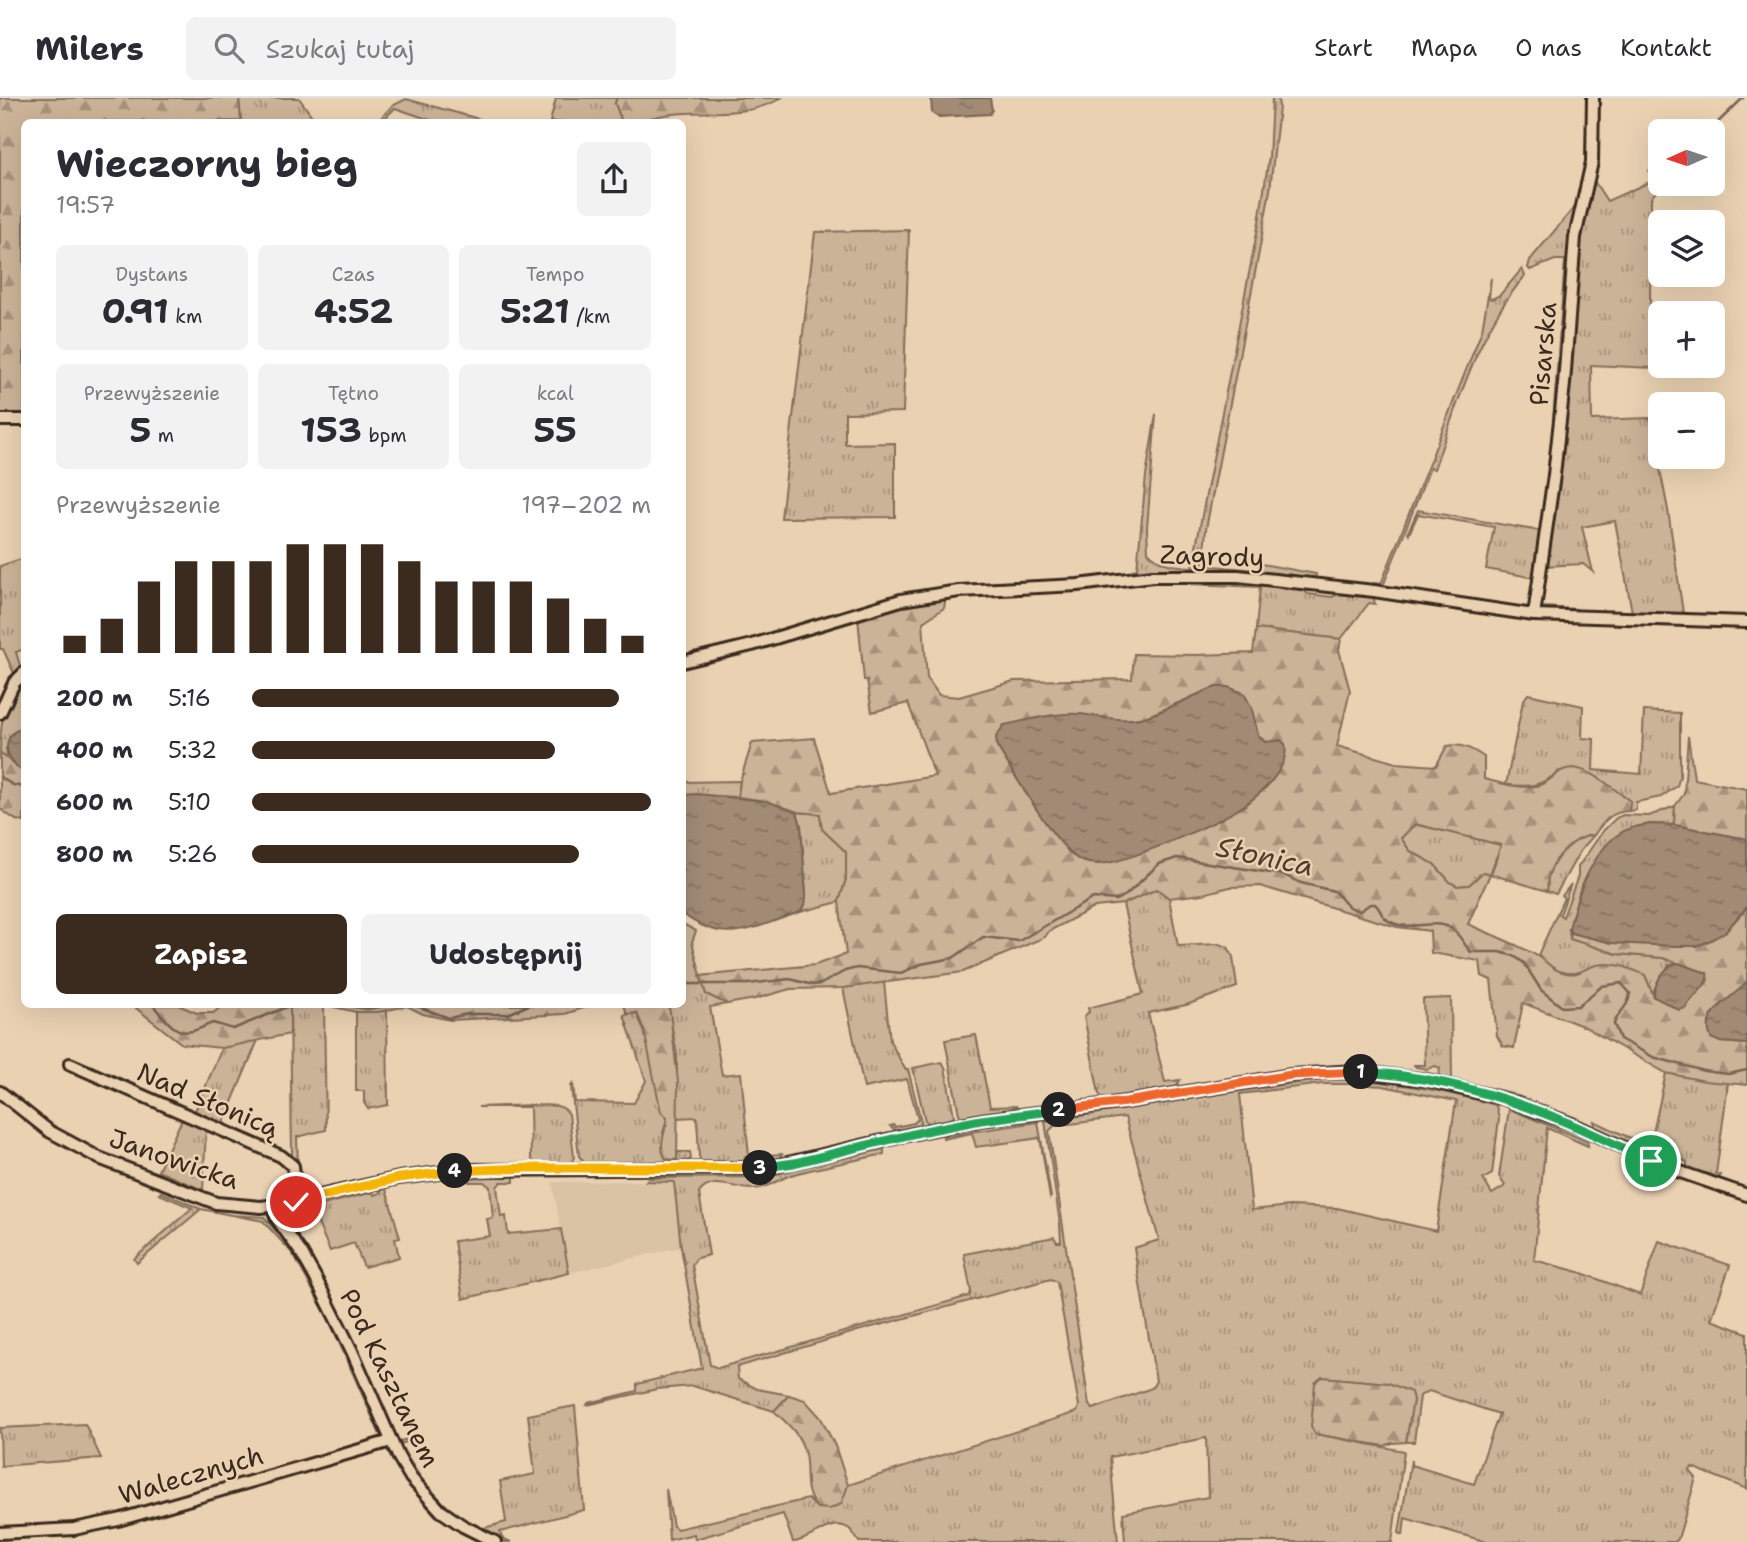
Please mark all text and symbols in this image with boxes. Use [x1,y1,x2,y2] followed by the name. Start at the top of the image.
[186,17,676,80] search box
[35,26,144,71] text: Milers
[210,29,248,67] icon: search
[266,31,414,66] text: Szukaj tutaj
[1314,32,1373,64] text: Start
[1411,32,1477,64] text: Mapa
[1515,32,1582,64] text: O nas
[1620,32,1712,64] text: Kontakt
[1648,119,1726,196] north arrow
[1648,119,1725,469] map controls
[56,138,358,189] text: Wieczorny bieg
[577,142,651,216] button: share
[56,190,115,220] text: 19:57
[1648,210,1725,287] button: layers
[115,262,188,287] text: Dystans
[332,262,375,287] text: Czas
[526,262,584,287] text: Tempo
[101,287,169,334] text: 0.91
[314,287,393,334] text: 4:52
[500,287,570,334] text: 5:21
[1521,301,1564,407] street label: Pisarska
[1648,301,1725,378] button: +
[169,304,202,329] text: km
[570,304,610,329] text: /km
[84,381,220,406] text: Przewyższenie
[328,381,379,406] text: Tętno
[537,381,574,406] text: kcal
[1648,392,1725,469] button: −
[129,406,151,453] text: 5
[300,406,362,453] text: 153
[533,406,577,453] text: 55
[151,423,174,448] text: m
[362,423,407,448] text: bpm
[56,490,221,520] text: Przewyższenie
[521,490,651,520] text: 197–202 m
[1159,536,1265,575] street label: Zagrody
[56,683,133,713] text: 200 m
[168,683,211,713] text: 5:16
[56,735,133,765] text: 400 m
[168,735,217,765] text: 5:32
[56,787,133,817] text: 600 m
[168,787,211,817] text: 5:10
[1213,827,1317,885] water label: Słonica
[56,839,133,869] text: 800 m
[168,839,218,869] text: 5:26
[56,914,347,994] button: Zapisz
[361,914,651,994] button: Udostępnij
[132,1054,285,1145] street label: Nad Słonicą
[1344,1054,1378,1090] pin: 1
[1356,1059,1365,1084] text: 1
[1042,1093,1076,1128] pin: 2
[1052,1097,1065,1122] text: 2
[105,1120,244,1197] street label: Janowicka
[1621,1131,1681,1191] pin
[1632,1142,1670,1180] icon: arrive
[742,1150,778,1186] pin: 3
[438,1154,472,1188] pin: 4
[753,1155,766,1180] text: 3
[448,1158,461,1183] text: 4
[266,1172,326,1232] pin
[277,1183,315,1221] icon: check
[332,1283,449,1473] street label: Pod Kasztanem
[114,1437,267,1512] street label: Walecznych

